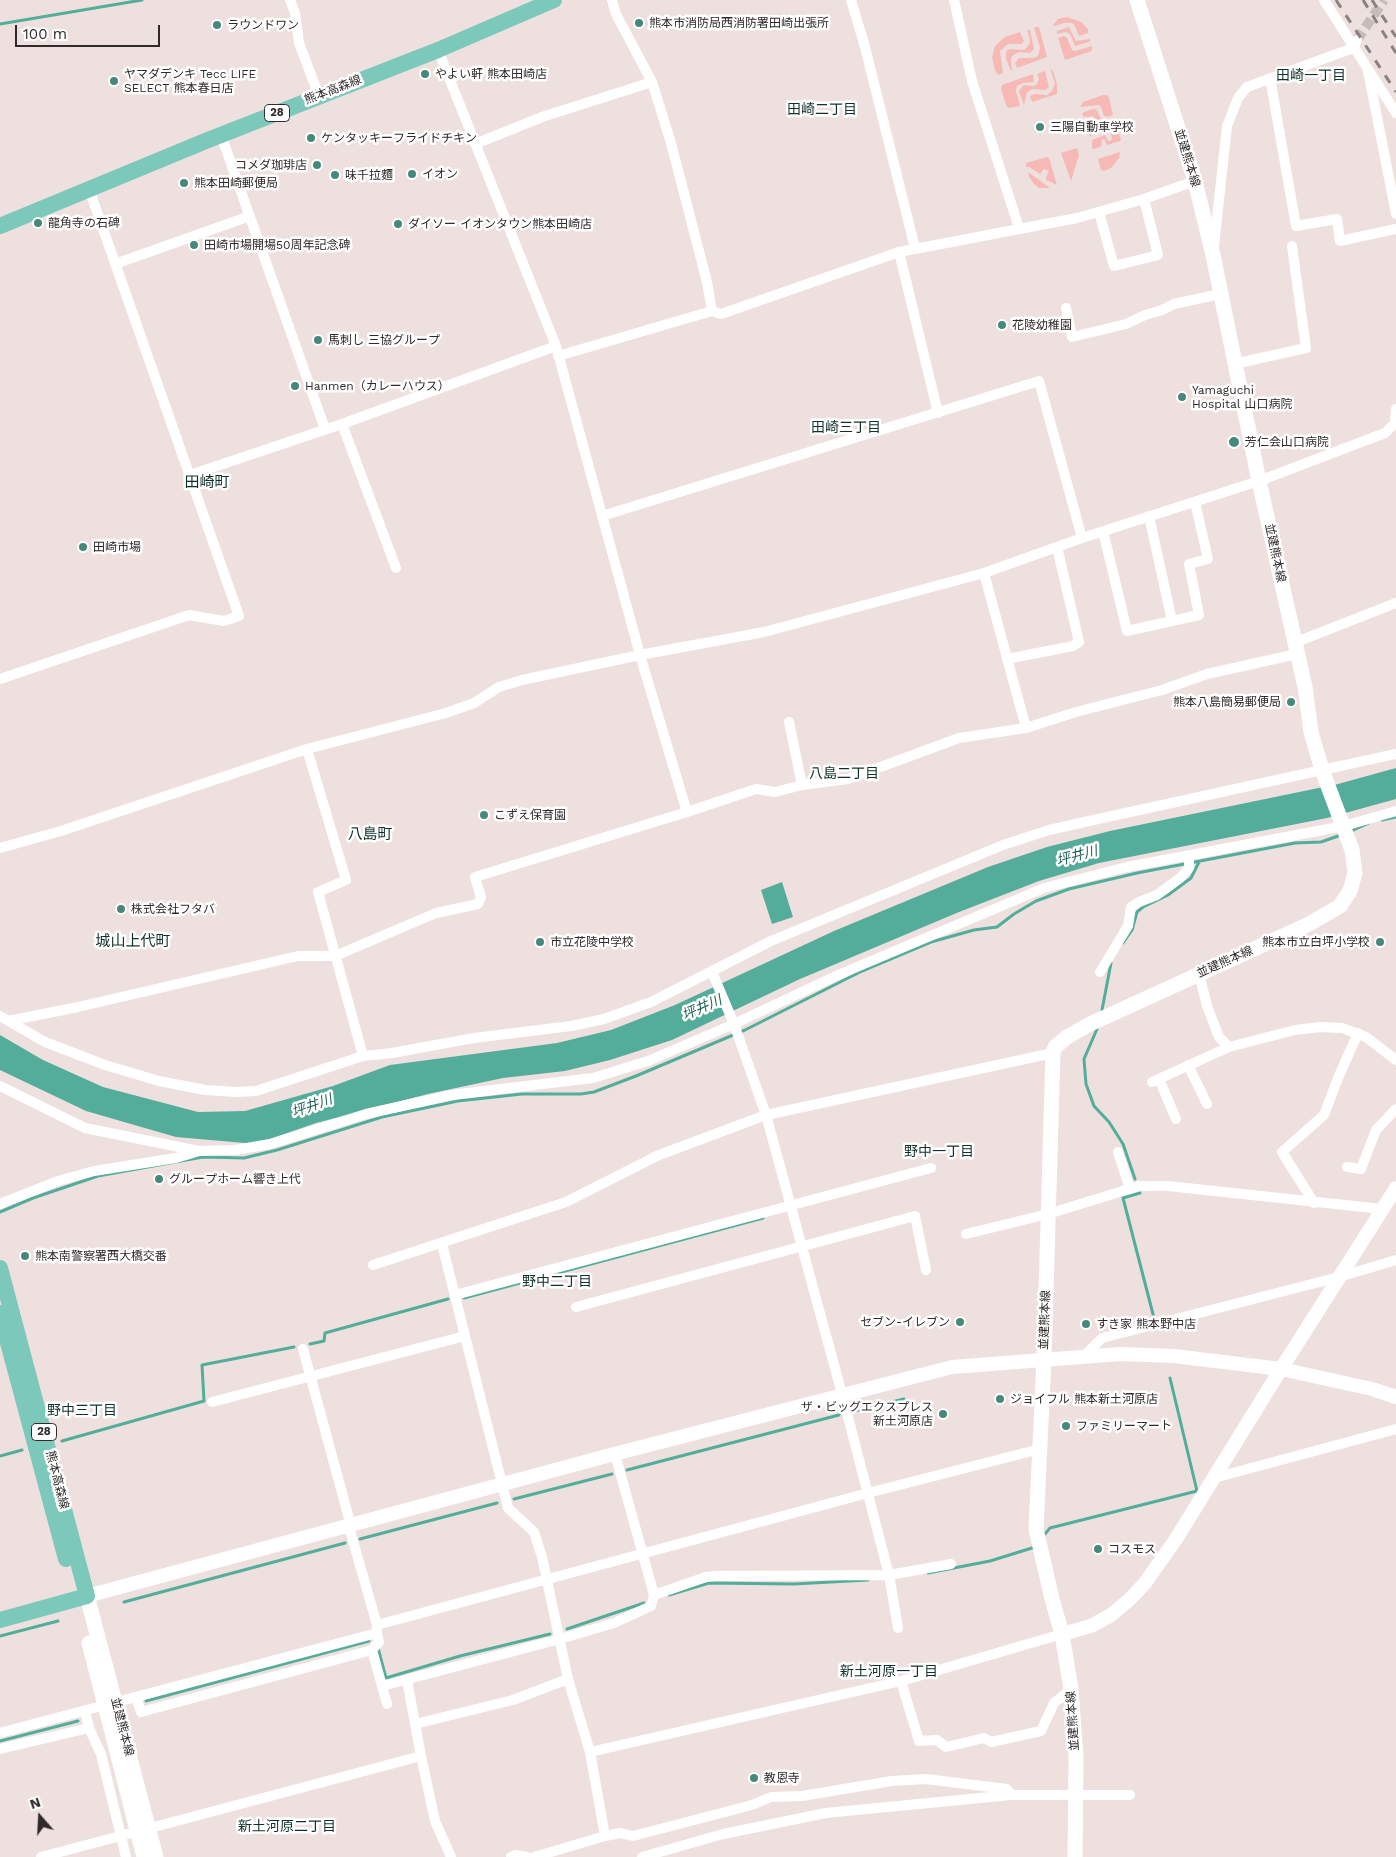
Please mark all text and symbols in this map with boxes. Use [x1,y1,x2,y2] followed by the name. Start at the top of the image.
[18,15,162,47] scale bar
[649,16,829,30] place label: 熊本市消防局西消防署田崎出張所
[633,17,645,29] marker: 熊本市消防局西消防署田崎出張所
[227,18,299,32] place label: ラウンドワン
[211,19,223,31] marker: ラウンドワン
[23,25,67,43] text: 100 m
[124,67,256,95] place label: ヤマダデンキ Tecc LIFE SELECT 熊本春日店
[435,67,547,81] place label: やよい軒 熊本田崎店
[419,68,431,80] marker: やよい軒 熊本田崎店
[1276,68,1346,84] district label: 田崎一丁目
[302,73,364,107] street label: 熊本高森線
[108,75,120,87] marker: ヤマダデンキ Tecc LIFE SELECT 熊本春日店
[787,102,857,118] district label: 田崎二丁目
[264,105,290,122] road number: 28
[1050,120,1134,134] place label: 三陽自動車学校
[1034,121,1046,133] marker: 三陽自動車学校
[1171,127,1203,189] street label: 並建熊本線
[321,131,477,145] place label: ケンタッキーフライドチキン
[305,132,317,144] marker: ケンタッキーフライドチキン
[235,158,307,172] place label: コメダ珈琲店
[311,159,323,171] marker: コメダ珈琲店
[422,167,458,181] place label: イオン
[345,168,393,182] place label: 味千拉麵
[406,168,418,180] marker: イオン
[329,169,341,181] marker: 味千拉麵
[194,176,278,190] place label: 熊本田崎郵便局
[178,177,190,189] marker: 熊本田崎郵便局
[48,216,120,230] place label: 龍角寺の石碑
[32,217,44,229] marker: 龍角寺の石碑
[408,217,592,231] place label: ダイソー イオンタウン熊本田崎店
[392,218,404,230] marker: ダイソー イオンタウン熊本田崎店
[204,238,350,252] place label: 田崎市場開場50周年記念碑
[188,239,200,251] marker: 田崎市場開場50周年記念碑
[1012,318,1072,332] place label: 花陵幼稚園
[996,319,1008,331] marker: 花陵幼稚園
[328,333,440,347] place label: 馬刺し 三協グループ
[312,334,324,346] marker: 馬刺し 三協グループ
[305,379,450,393] place label: Hanmen（カレーハウス）
[289,380,301,392] marker: Hanmen（カレーハウス）
[1192,383,1293,411] place label: Yamaguchi Hospital 山口病院
[1176,391,1188,403] marker: Yamaguchi Hospital 山口病院
[811,420,881,436] district label: 田崎三丁目
[1227,435,1241,449] marker: 芳仁会山口病院
[1245,435,1329,449] place label: 芳仁会山口病院
[185,474,229,492] district label: 田崎町
[1262,522,1288,584] street label: 並建熊本線
[93,540,141,554] place label: 田崎市場
[77,541,89,553] marker: 田崎市場
[1173,695,1281,709] place label: 熊本八島簡易郵便局
[1285,696,1297,708] marker: 熊本八島簡易郵便局
[809,766,879,782] district label: 八島二丁目
[494,808,566,822] place label: こずえ保育園
[478,809,490,821] marker: こずえ保育園
[348,826,392,844] district label: 八島町
[1055,842,1099,870] water label: 坪井川
[131,902,215,916] place label: 株式会社フタバ
[115,903,127,915] marker: 株式会社フタバ
[96,933,170,951] district label: 城山上代町
[550,935,634,949] place label: 市立花陵中学校
[1262,935,1370,949] place label: 熊本市立白坪小学校
[534,936,546,948] marker: 市立花陵中学校
[1374,936,1386,948] marker: 熊本市立白坪小学校
[1195,943,1255,981] street label: 並建熊本線
[679,992,725,1024] water label: 坪井川
[289,1091,335,1121] water label: 坪井川
[904,1144,974,1160] district label: 野中一丁目
[169,1172,301,1186] place label: グループホーム響き上代
[153,1173,165,1185] marker: グループホーム響き上代
[35,1249,167,1263] place label: 熊本南警察署西大橋交番
[19,1250,31,1262] marker: 熊本南警察署西大橋交番
[522,1274,592,1290] district label: 野中二丁目
[1037,1290,1053,1350] street label: 並建熊本線
[860,1315,950,1329] place label: セブン-イレブン
[954,1316,966,1328] marker: セブン-イレブン
[1096,1317,1196,1331] place label: すき家 熊本野中店
[1080,1318,1092,1330] marker: すき家 熊本野中店
[1010,1392,1158,1406] place label: ジョイフル 熊本新土河原店
[994,1393,1006,1405] marker: ジョイフル 熊本新土河原店
[801,1400,933,1428] place label: ザ・ビッグエクスプレス 新土河原店
[47,1403,117,1419] district label: 野中三丁目
[937,1408,949,1420] marker: ザ・ビッグエクスプレス 新土河原店
[1076,1419,1172,1433] place label: ファミリーマート
[1060,1420,1072,1432] marker: ファミリーマート
[32,1424,56,1440] road number: 28
[43,1449,71,1511] street label: 熊本高森線
[1108,1542,1156,1556] place label: コスモス
[1092,1543,1104,1555] marker: コスモス
[840,1664,938,1680] district label: 新土河原一丁目
[1064,1691,1082,1751] street label: 並建熊本線
[108,1696,136,1758] street label: 並建熊本線
[764,1771,800,1785] place label: 教恩寺
[748,1772,760,1784] marker: 教恩寺
[15,1792,65,1842] north arrow
[28,1794,43,1812] text: N
[238,1819,336,1835] district label: 新土河原二丁目

